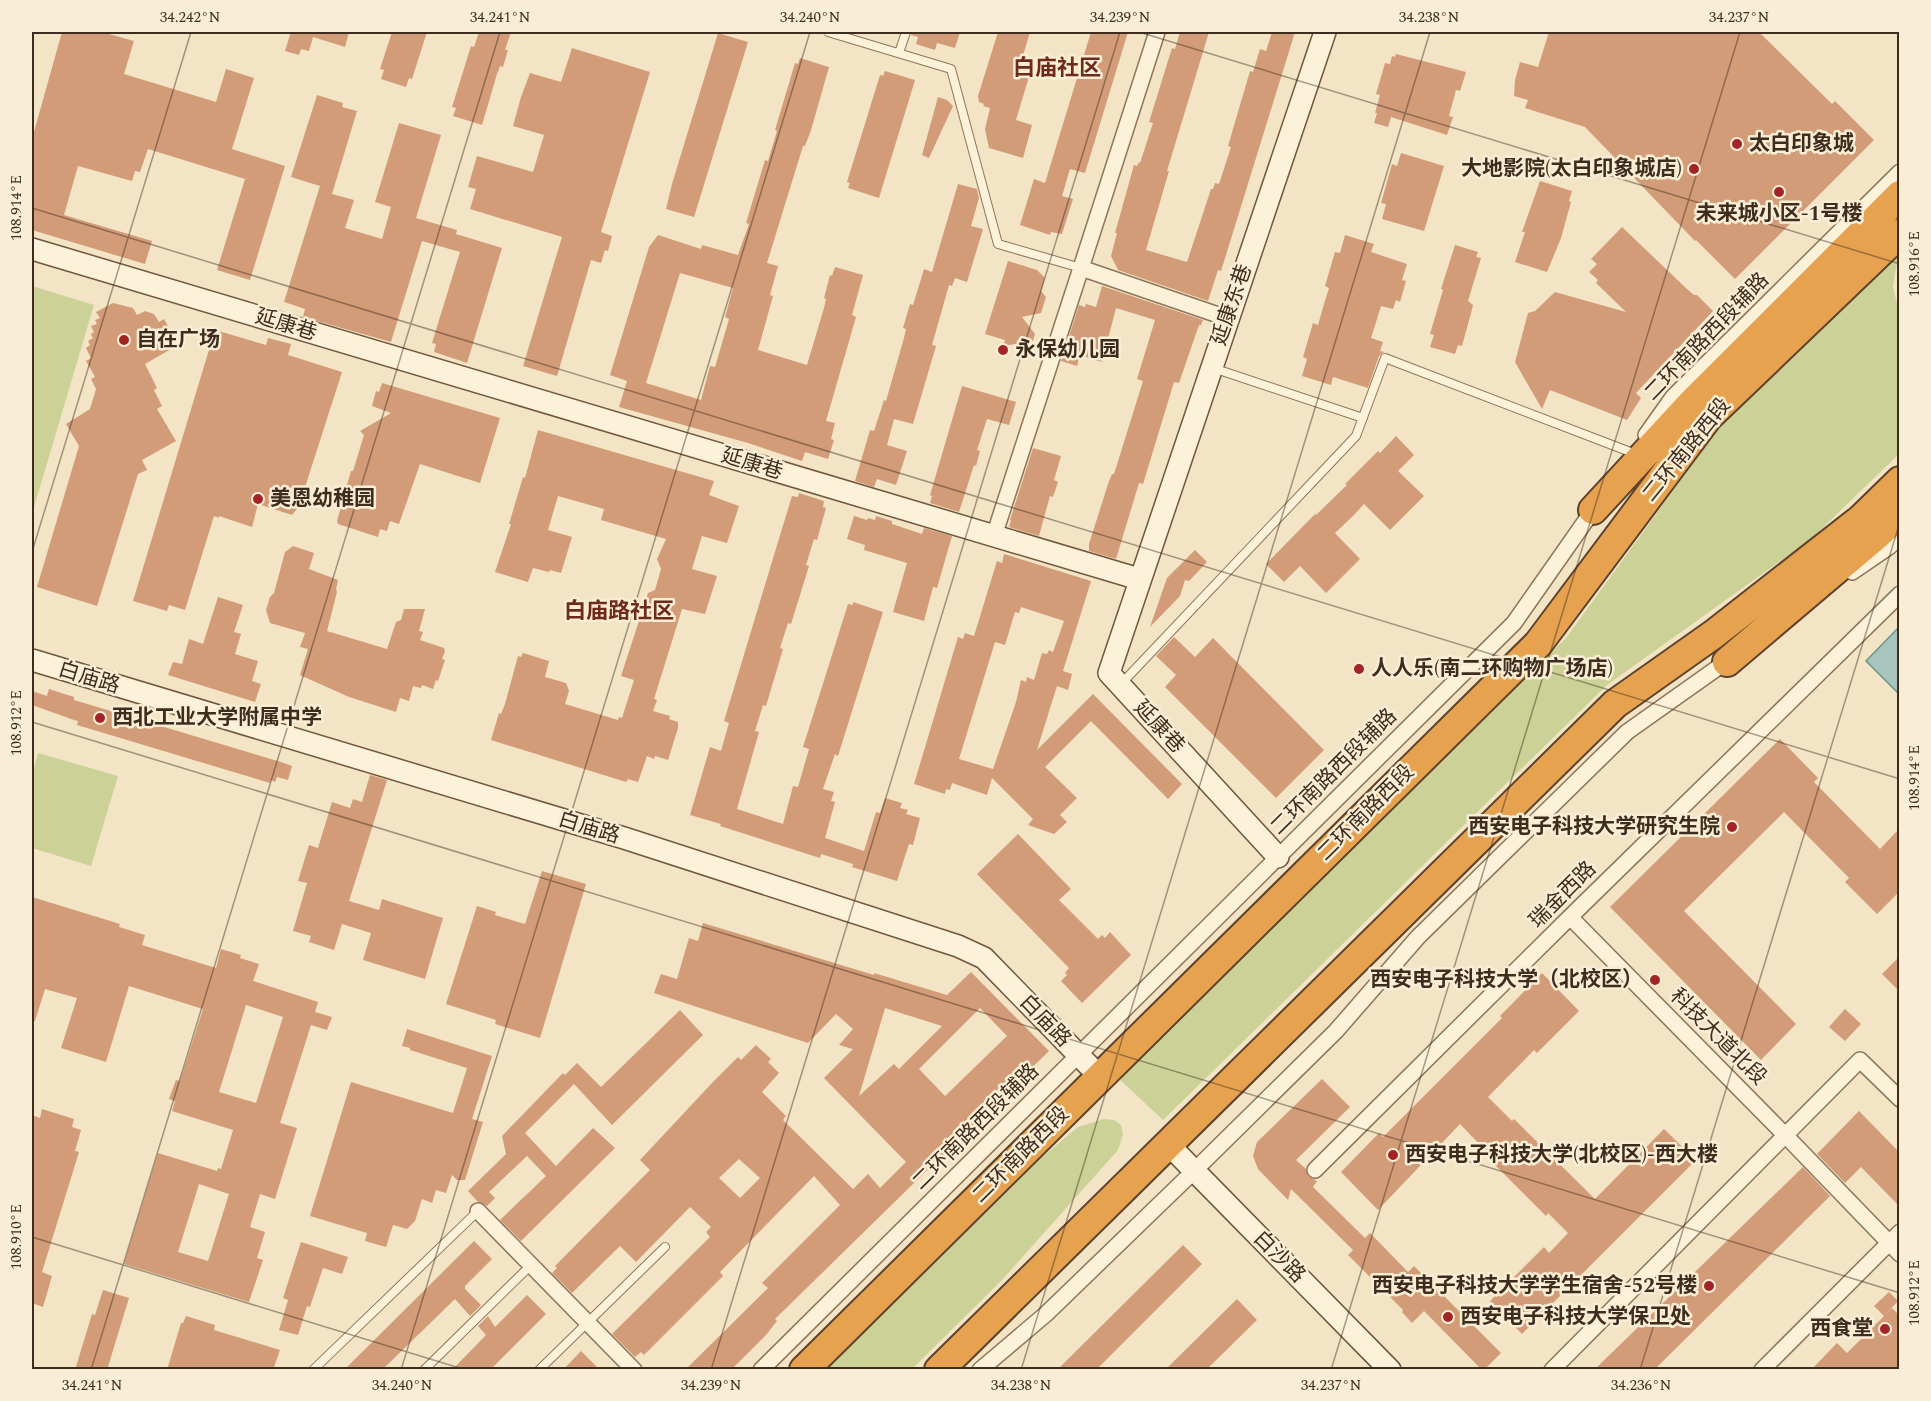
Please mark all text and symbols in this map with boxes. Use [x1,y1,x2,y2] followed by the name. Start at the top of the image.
[160,6,220,29] text: 34.242°N
[470,6,530,29] text: 34.241°N
[780,6,840,29] text: 34.240°N
[1090,6,1150,29] text: 34.239°N
[1399,6,1459,29] text: 34.238°N
[1709,6,1769,29] text: 34.237°N
[1013,52,1101,85] district label: 白庙社区
[1749,128,1854,160] place label: 太白印象城
[1730,137,1744,151] marker: 太白印象城
[1461,153,1682,185] place label: 大地影院(太白印象城店)
[1687,162,1701,176] marker: 大地影院(太白印象城店)
[5,175,28,241] text: 108.914°E
[1772,185,1786,199] marker: 未来城小区-1号楼
[1696,198,1862,230] place label: 未来城小区-1号楼
[1903,231,1926,297] text: 108.916°E
[1203,260,1261,350] street label: 延康东巷
[1637,265,1777,409] street label: 二环南路西段辅路
[251,300,321,350] street label: 延康巷
[136,324,220,356] place label: 自在广场
[117,333,131,347] marker: 自在广场
[1015,334,1120,366] place label: 永保幼儿园
[996,343,1010,357] marker: 永保幼儿园
[1635,391,1739,509] street label: 二环南路西段
[717,439,787,489] street label: 延康巷
[270,483,375,515] place label: 美恩幼稚园
[251,492,265,506] marker: 美恩幼稚园
[564,595,674,628] district label: 白庙路社区
[54,653,124,703] street label: 白庙路
[1371,653,1613,685] place label: 人人乐(南二环购物广场店)
[1352,662,1366,676] marker: 人人乐(南二环购物广场店)
[5,690,28,756] text: 108.912°E
[1126,693,1192,761] street label: 延康巷
[112,702,322,734] place label: 西北工业大学附属中学
[1266,704,1402,840] street label: 二环南路西段辅路
[93,711,107,725] marker: 西北工业大学附属中学
[1903,745,1926,811] text: 108.914°E
[1313,760,1419,866] street label: 二环南路西段
[554,803,624,853] street label: 白庙路
[1468,811,1720,843] place label: 西安电子科技大学研究生院
[1725,820,1739,834] marker: 西安电子科技大学研究生院
[1522,854,1604,936] street label: 瑞金西路
[1370,964,1643,996] place label: 西安电子科技大学（北校区）
[1648,973,1662,987] marker: 西安电子科技大学（北校区）
[1662,981,1774,1093] street label: 科技大道北段
[1012,987,1078,1055] street label: 白庙路
[908,1059,1044,1195] street label: 二环南路西段辅路
[968,1102,1074,1208] street label: 二环南路西段
[1405,1139,1718,1171] place label: 西安电子科技大学(北校区)-西大楼
[1386,1148,1400,1162] marker: 西安电子科技大学(北校区)-西大楼
[5,1204,28,1270] text: 108.910°E
[1245,1223,1313,1291] street label: 白沙路
[1903,1260,1926,1326] text: 108.912°E
[1372,1270,1697,1302] place label: 西安电子科技大学学生宿舍-52号楼
[1702,1279,1716,1293] marker: 西安电子科技大学学生宿舍-52号楼
[1460,1301,1691,1333] place label: 西安电子科技大学保卫处
[1441,1310,1455,1324] marker: 西安电子科技大学保卫处
[1810,1313,1873,1345] place label: 西食堂
[1878,1322,1892,1336] marker: 西食堂
[62,1374,122,1397] text: 34.241°N
[372,1374,432,1397] text: 34.240°N
[681,1374,741,1397] text: 34.239°N
[991,1374,1051,1397] text: 34.238°N
[1301,1374,1361,1397] text: 34.237°N
[1611,1374,1671,1397] text: 34.236°N

